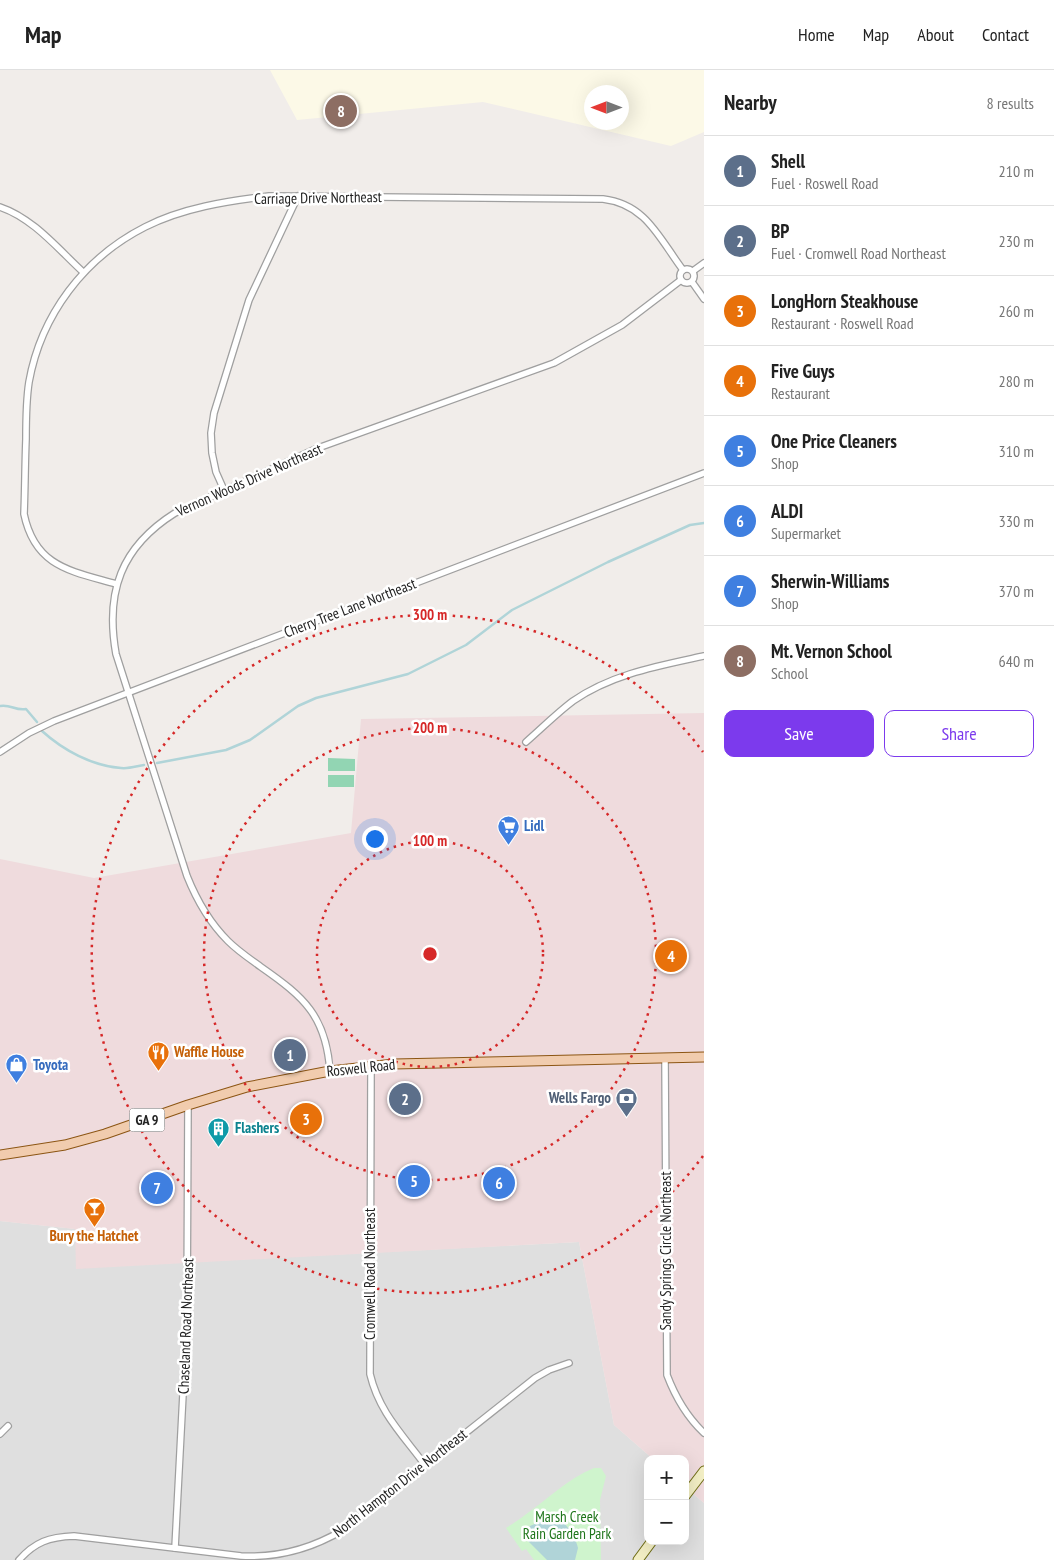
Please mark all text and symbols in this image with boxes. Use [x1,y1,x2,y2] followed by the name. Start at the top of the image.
[25,19,62,50] text: Map
[798,23,835,46] text: Home
[863,23,889,46] text: Map
[917,23,954,46] text: About
[982,23,1029,46] text: Contact
[584,85,629,130] north arrow
[724,89,777,116] text: Nearby
[325,92,357,130] pin: 8
[987,93,1034,113] text: 8 results
[771,149,805,173] text: Shell
[736,161,744,181] text: 1
[999,161,1034,181] text: 210 m
[771,173,879,193] text: Fuel · Roswell Road
[254,187,382,208] street label: Carriage Drive Northeast
[771,219,789,243] text: BP
[736,231,744,251] text: 2
[999,231,1034,251] text: 230 m
[771,243,946,263] text: Fuel · Cromwell Road Northeast
[771,289,918,313] text: LongHorn Steakhouse
[736,301,744,321] text: 3
[999,301,1034,321] text: 260 m
[771,313,914,333] text: Restaurant · Roswell Road
[771,359,835,383] text: Five Guys
[736,371,744,391] text: 4
[999,371,1034,391] text: 280 m
[771,383,830,403] text: Restaurant
[771,429,897,453] text: One Price Cleaners
[172,439,325,521] street label: Vernon Woods Drive Northeast
[736,441,744,461] text: 5
[999,441,1034,461] text: 310 m
[771,453,799,473] text: Shop
[771,499,803,523] text: ALDI
[736,511,744,531] text: 6
[999,511,1034,531] text: 330 m
[771,523,841,543] text: Supermarket
[771,569,890,593] text: Sherwin-Williams
[281,574,419,641] street label: Cherry Tree Lane Northeast
[736,581,744,601] text: 7
[999,581,1034,601] text: 370 m
[771,593,799,613] text: Shop
[413,605,447,624] text: 300 m
[771,639,892,663] text: Mt. Vernon School
[736,651,744,671] text: 8
[999,651,1034,671] text: 640 m
[771,663,808,683] text: School
[724,710,874,757] button: Save
[884,710,1034,757] button: Share
[413,718,447,737] text: 200 m
[496,814,520,845] supermarket icon: Lidl
[524,816,544,835] place label: Lidl
[362,826,388,852] your location
[413,831,447,850] text: 100 m
[655,937,687,975] pin: 4
[421,945,439,963] centre of rings
[274,1036,306,1074] pin: 1
[146,1040,170,1071] restaurant icon: Waffle House
[173,1042,244,1061] place label: Waffle House
[5,1053,29,1084] shop icon: Toyota
[326,1054,396,1081] street label: Roswell Road
[33,1055,68,1074] place label: Toyota
[389,1080,421,1118] pin: 2
[615,1086,639,1117] bank icon: Wells Fargo
[548,1088,611,1107] place label: Wells Fargo
[290,1100,322,1138] pin: 3
[130,1108,164,1132] road number: GA 9
[207,1116,231,1147] building icon: Flashers
[235,1118,279,1137] place label: Flashers
[398,1162,430,1200] pin: 5
[483,1164,515,1202] pin: 6
[141,1169,173,1207] pin: 7
[656,1171,675,1331] street label: Sandy Springs Circle Northeast
[82,1196,106,1227] bar icon: Bury the Hatchet
[360,1208,379,1340] street label: Cromwell Road Northeast
[50,1226,139,1245] place label: Bury the Hatchet
[174,1257,197,1394] street label: Chaseland Road Northeast
[329,1424,471,1541] street label: North Hampton Drive Northeast
[644,1455,689,1545] map controls
[644,1455,689,1500] button: +
[644,1500,689,1545] button: −
[523,1507,611,1543] park label: Marsh Creek Rain Garden Park

